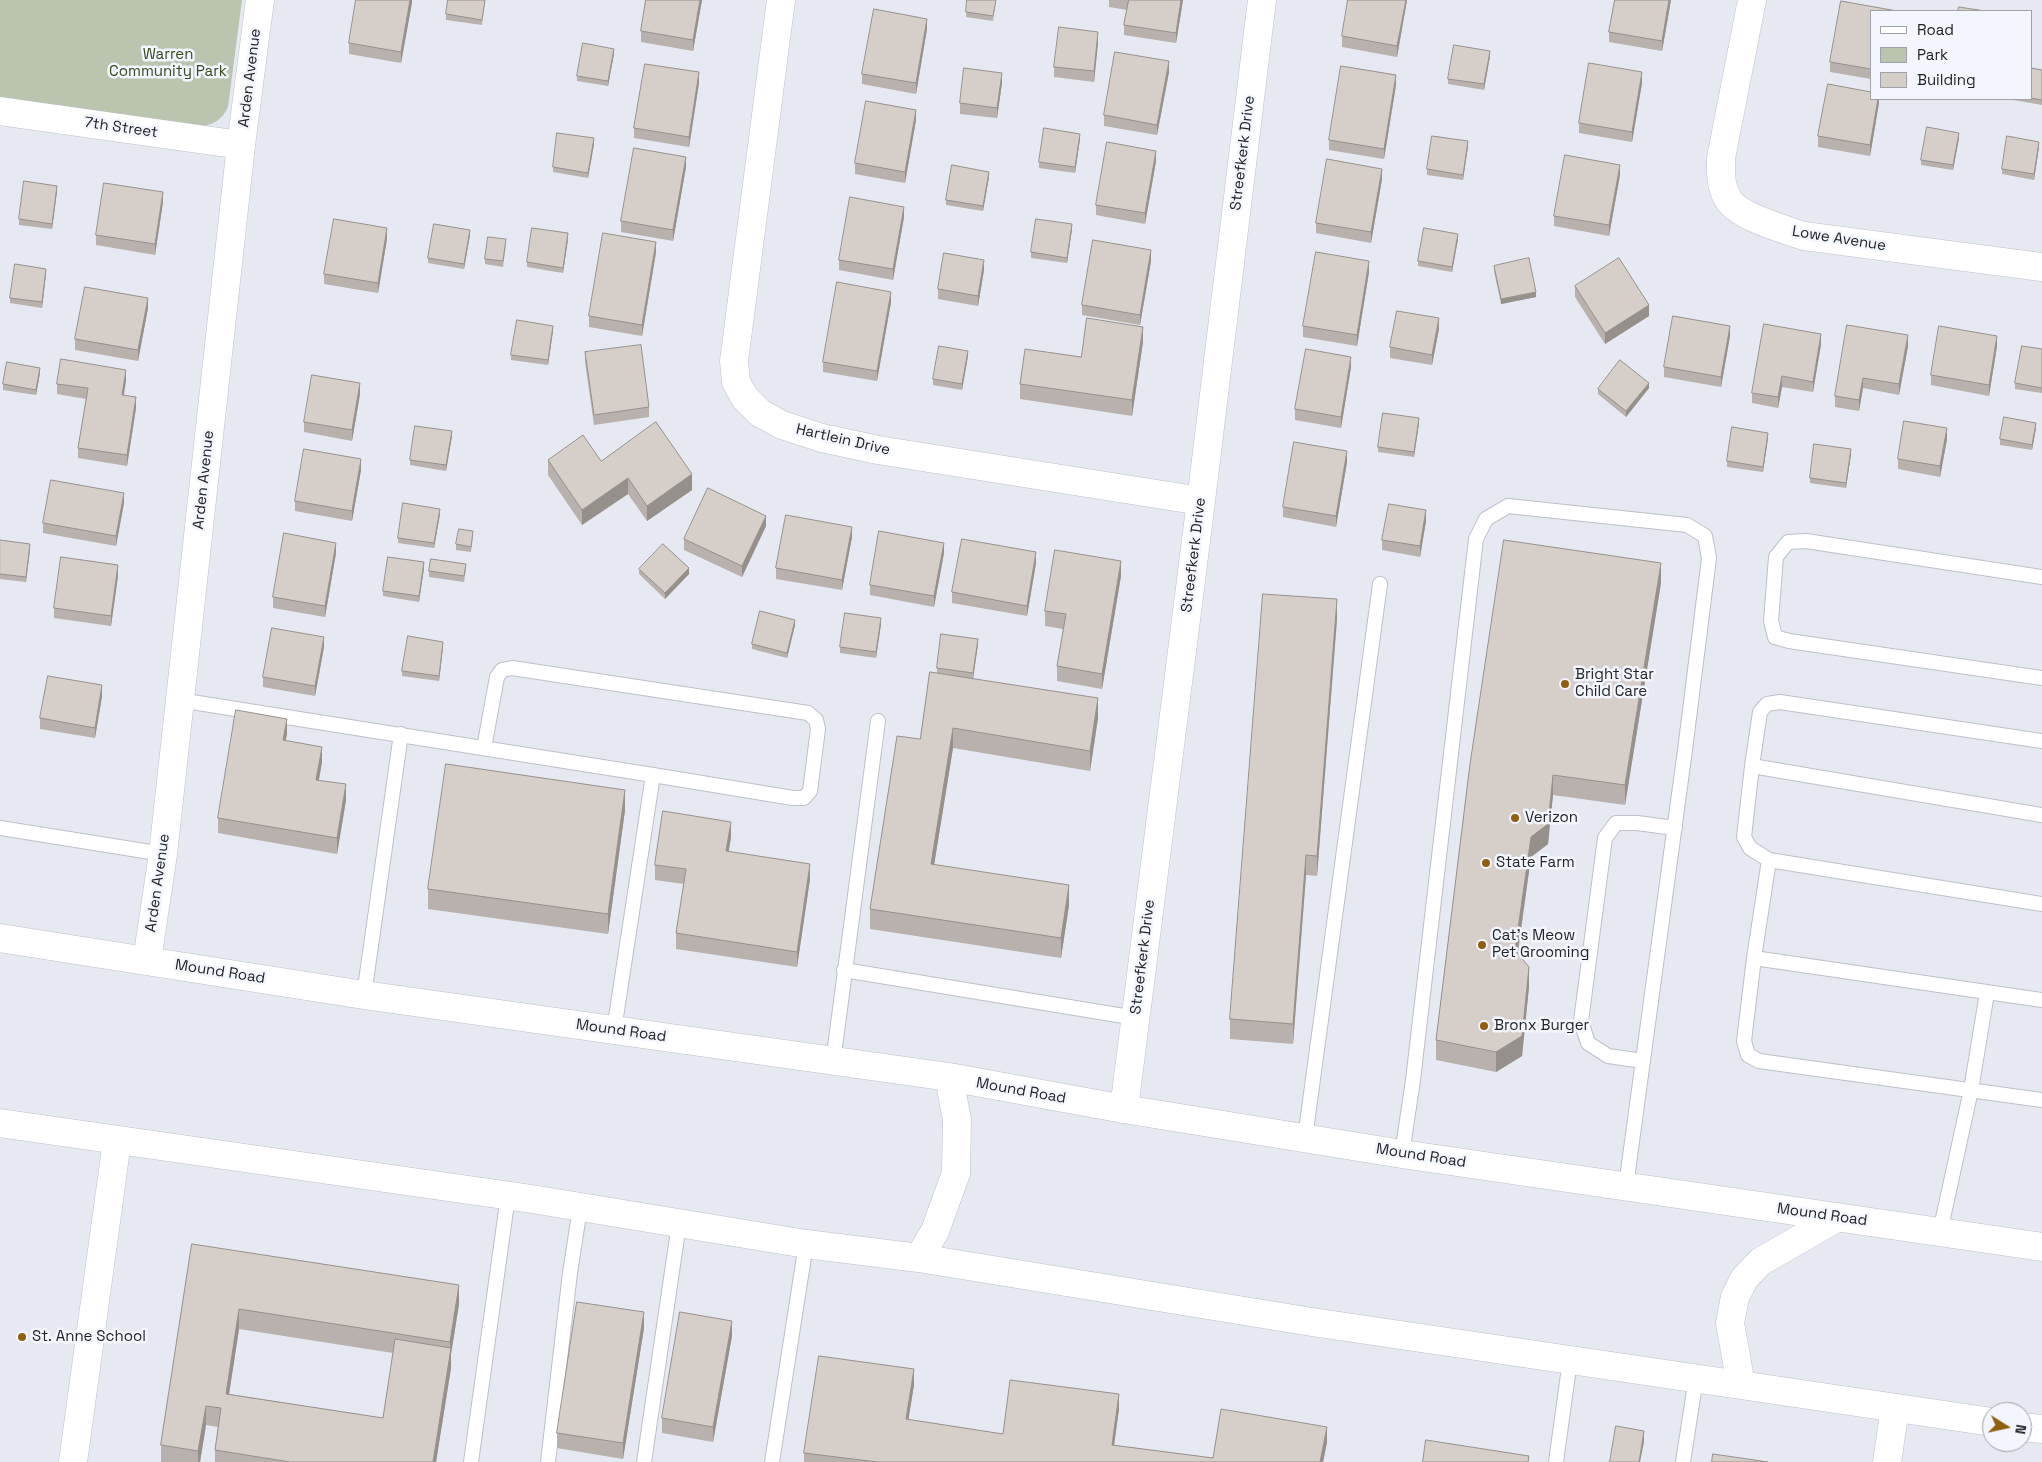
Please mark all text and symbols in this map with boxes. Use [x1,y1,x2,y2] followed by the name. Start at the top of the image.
[1870,10,2032,100] legend
[1917,20,1954,39] text: Road
[235,28,265,128] street label: Arden Avenue
[1917,45,1948,64] text: Park
[109,46,227,81] park label: Warren Community Park
[1917,70,1976,89] text: Building
[1227,95,1259,211] street label: Streefkerk Drive
[83,114,159,142] street label: 7th Street
[1791,223,1887,255] street label: Lowe Avenue
[794,420,892,460] street label: Hartlein Drive
[190,430,218,530] street label: Arden Avenue
[1178,497,1210,613] street label: Streefkerk Drive
[1575,666,1654,701] place label: Bright Star Child Care
[1559,678,1571,690] marker: Bright Star Child Care
[1525,809,1578,827] place label: Verizon
[1509,812,1521,824] marker: Verizon
[142,833,174,933] street label: Arden Avenue
[1496,854,1575,872] place label: State Farm
[1480,857,1492,869] marker: State Farm
[1127,899,1159,1015] street label: Streefkerk Drive
[1492,927,1589,962] place label: Cat's Meow Pet Grooming
[1476,939,1488,951] marker: Cat's Meow Pet Grooming
[174,956,266,988] street label: Mound Road
[575,1016,667,1046] street label: Mound Road
[1494,1017,1589,1035] place label: Bronx Burger
[1478,1020,1490,1032] marker: Bronx Burger
[975,1074,1067,1108] street label: Mound Road
[1375,1140,1467,1172] street label: Mound Road
[1776,1200,1868,1230] street label: Mound Road
[32,1328,146,1346] place label: St. Anne School
[16,1331,28,1343] marker: St. Anne School
[1982,1402,2032,1452] north arrow
[2011,1423,2030,1436] text: N

